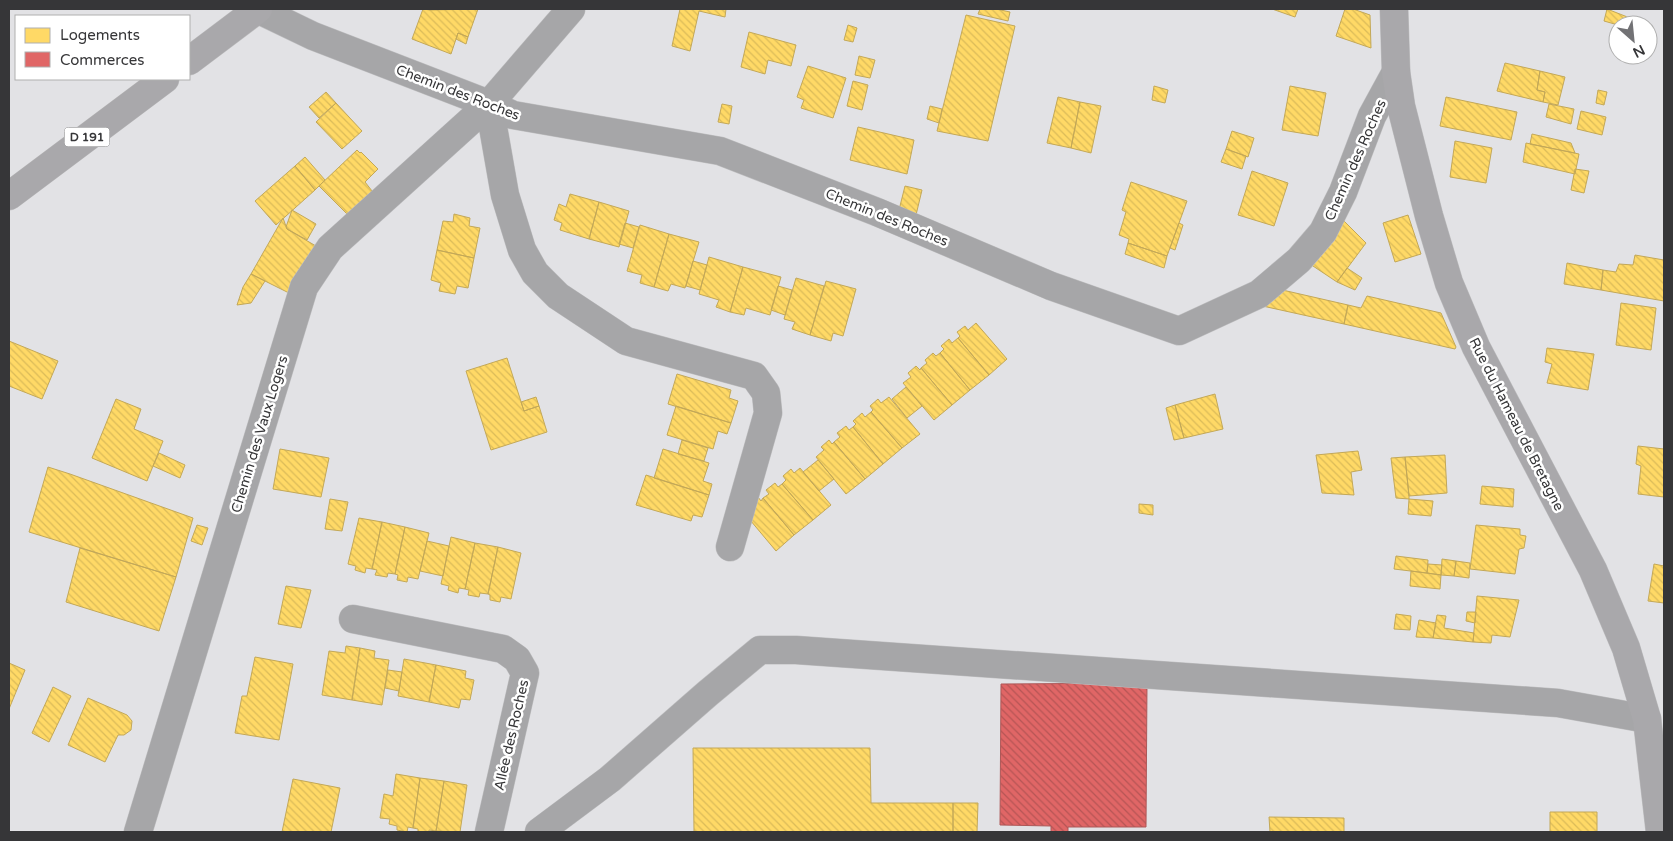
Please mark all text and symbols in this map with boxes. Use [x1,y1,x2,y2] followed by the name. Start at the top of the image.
[15,15,190,80] legend
[1608,15,1658,65] north arrow
[60,26,140,44] text: Logements
[1630,41,1648,61] text: N
[60,51,144,69] text: Commerces
[394,61,522,124] street label: Chemin des Roches
[1321,97,1390,223] street label: Chemin des Roches
[64,128,110,146] road number: D 191
[823,185,951,250] street label: Chemin des Roches
[1465,335,1568,514] street label: Rue du Hameau de Bretagne
[227,353,292,515] street label: Chemin des Vaux Logers
[490,678,533,792] street label: Allée des Roches

